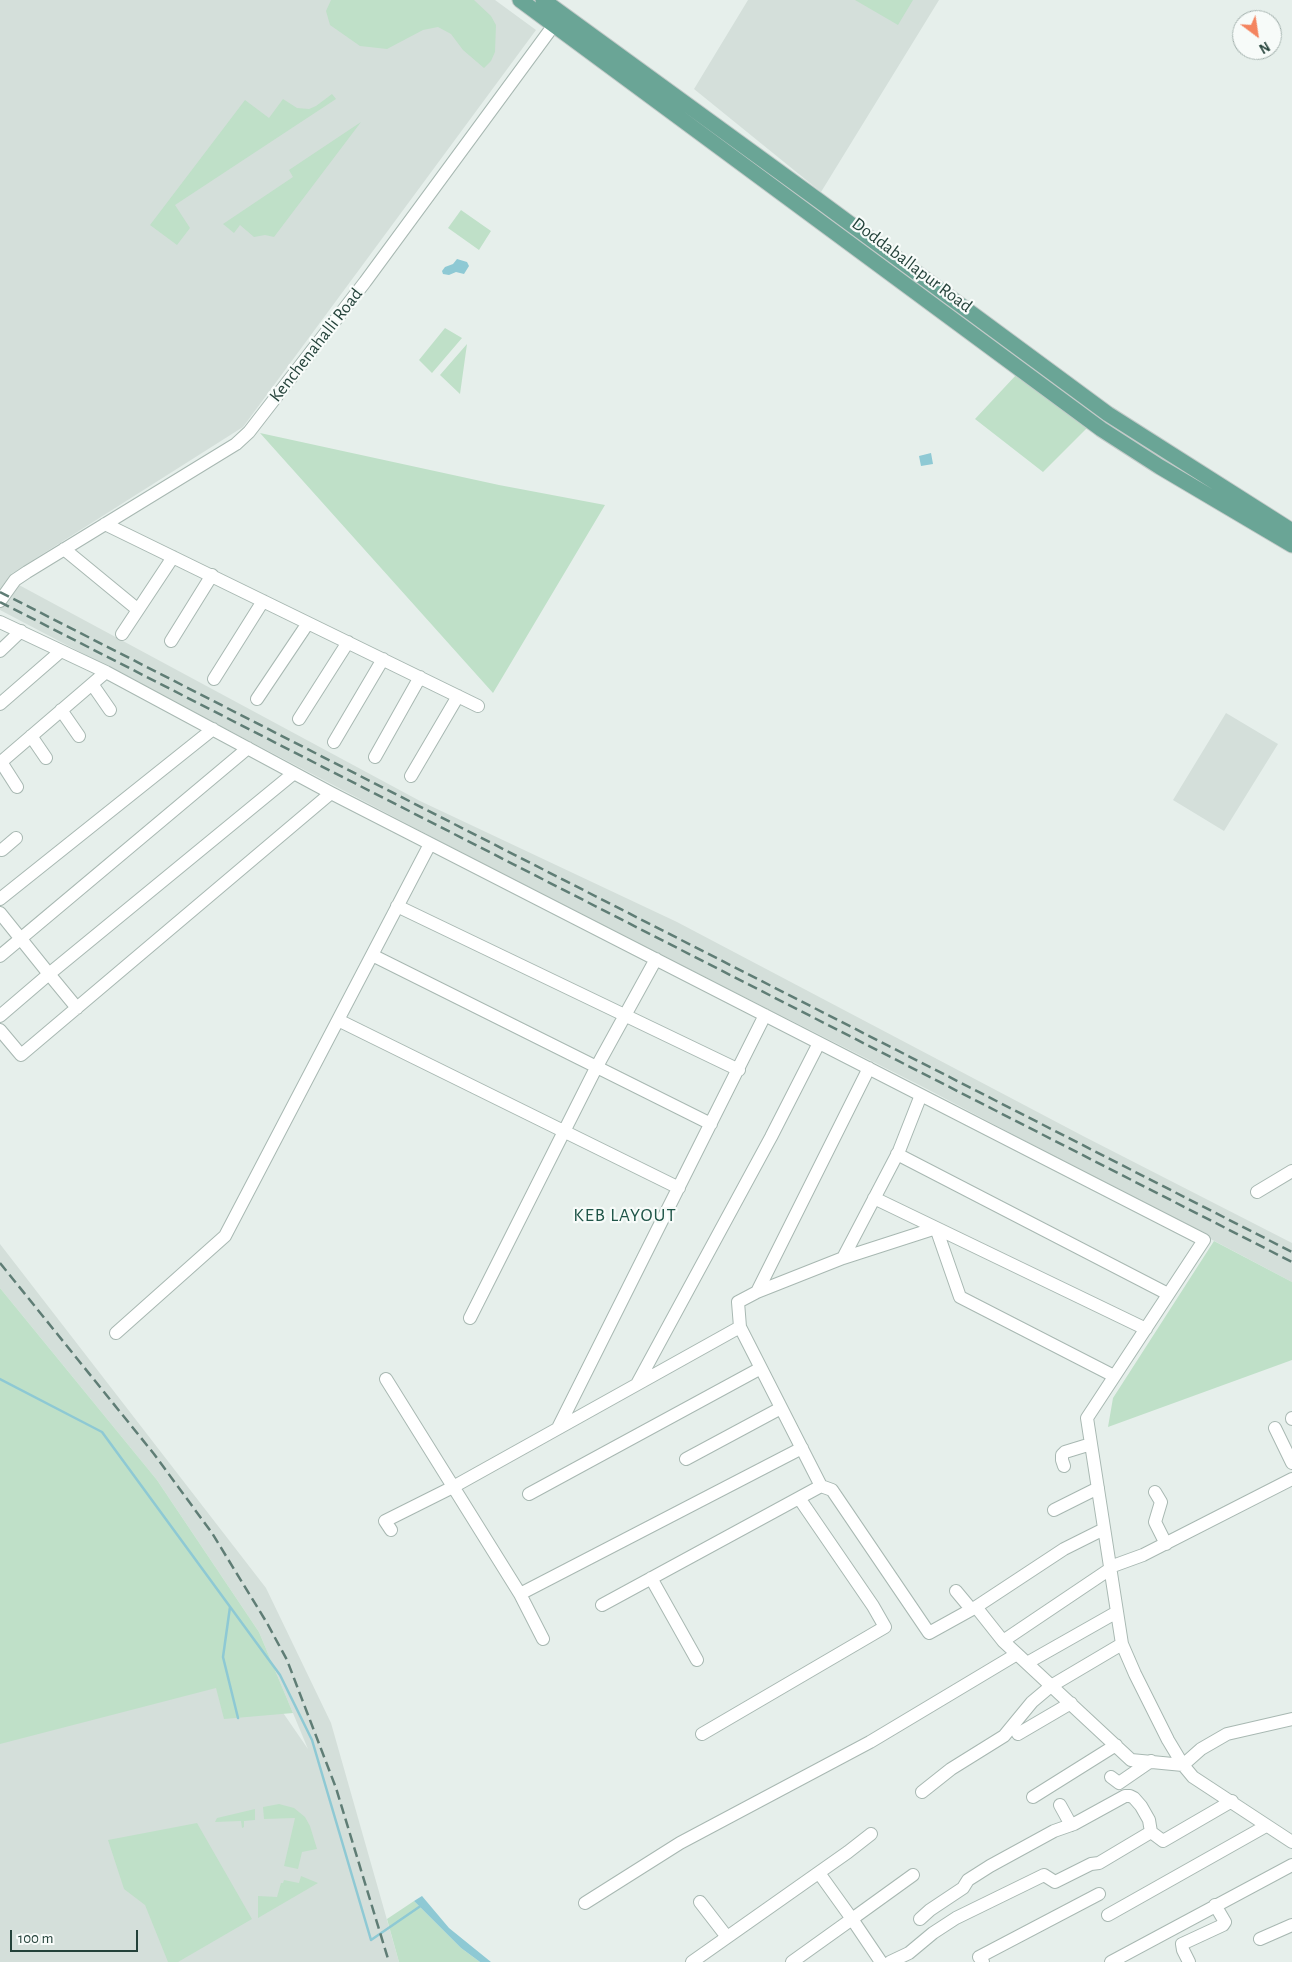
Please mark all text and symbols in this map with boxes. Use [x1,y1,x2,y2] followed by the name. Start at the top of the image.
[1232,10,1282,60] north arrow
[1256,38,1272,56] text: N
[848,213,976,317] street label: Doddaballapur Road
[265,284,367,406] street label: Kenchenahalli Road
[572,1204,678,1226] district label: KEB LAYOUT
[12,1920,140,1952] scale bar
[18,1931,53,1946] text: 100 m

